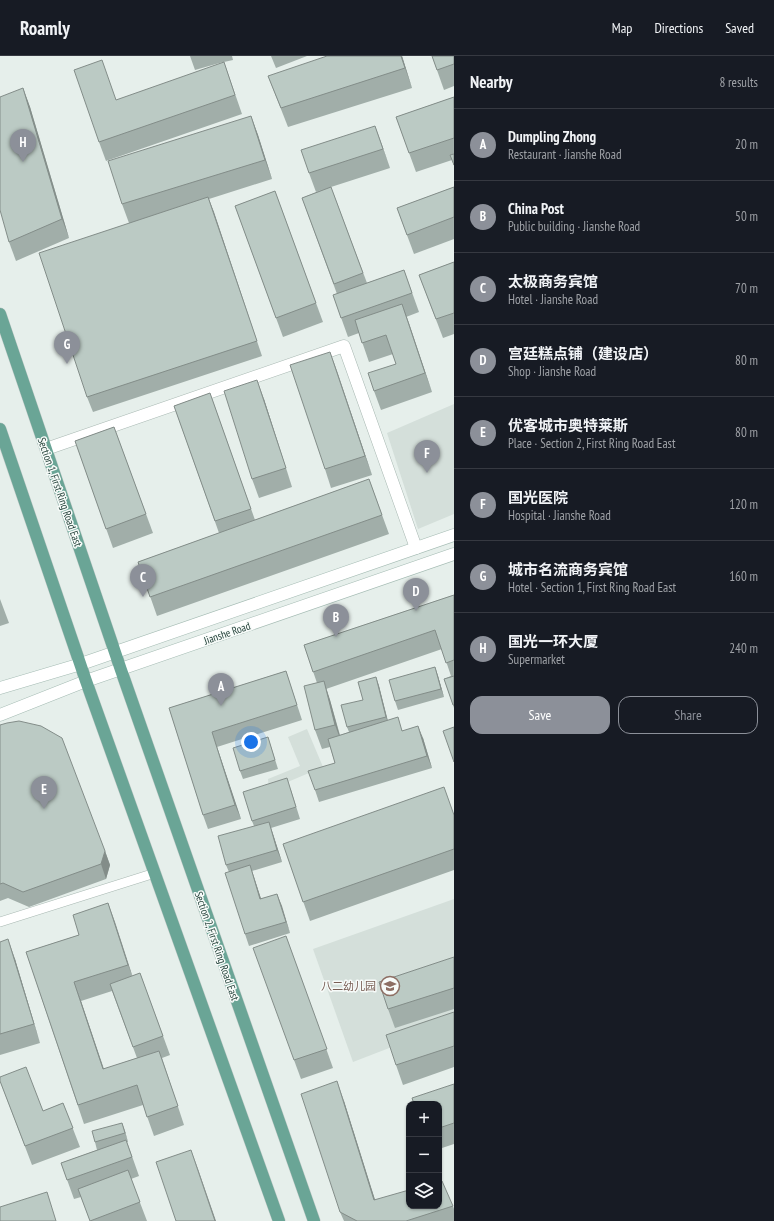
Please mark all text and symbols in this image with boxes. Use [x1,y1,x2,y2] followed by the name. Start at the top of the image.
[20,16,70,40] text: Roamly
[612,19,632,37] text: Map
[654,19,703,37] text: Directions
[725,19,754,37] text: Saved
[470,71,513,93] text: Nearby
[719,74,758,91] text: 8 results
[508,127,596,146] text: Dumpling Zhong
[10,129,36,162] pin: H
[480,136,486,153] text: A
[735,136,758,153] text: 20 m
[508,146,622,163] text: Restaurant · Jianshe Road
[508,199,564,218] text: China Post
[480,208,486,225] text: B
[735,208,758,225] text: 50 m
[508,218,640,235] text: Public building · Jianshe Road
[508,272,598,291] text: 太极商务宾馆
[480,280,486,297] text: C
[735,280,758,297] text: 70 m
[508,291,598,308] text: Hotel · Jianshe Road
[54,331,80,364] pin: G
[508,344,658,363] text: 宫廷糕点铺（建设店）
[480,352,486,369] text: D
[735,352,758,369] text: 80 m
[508,363,596,380] text: Shop · Jianshe Road
[508,416,628,435] text: 优客城市奥特莱斯
[480,424,486,441] text: E
[735,424,758,441] text: 80 m
[508,435,676,452] text: Place · Section 2, First Ring Road East
[35,436,85,548] street label: Section 1, First Ring Road East
[414,440,440,473] pin: F
[508,488,568,507] text: 国光医院
[480,496,486,513] text: F
[729,496,758,513] text: 120 m
[508,507,611,524] text: Hospital · Jianshe Road
[508,560,628,579] text: 城市名流商务宾馆
[130,564,156,597] pin: C
[480,568,486,585] text: G
[729,568,758,585] text: 160 m
[403,578,429,611] pin: D
[508,579,676,596] text: Hotel · Section 1, First Ring Road East
[323,604,349,637] pin: B
[201,618,252,648] street label: Jianshe Road
[508,632,598,651] text: 国光一环大厦
[480,640,486,657] text: H
[729,640,758,657] text: 240 m
[508,651,565,668] text: Supermarket
[208,673,234,706] pin: A
[470,696,610,734] button: Save
[618,696,758,734] button: Share
[241,732,261,752] your location
[31,776,57,809] pin: E
[192,890,242,1002] street label: Section 2, First Ring Road East
[379,975,401,997] school or university icon: 八二幼儿园
[321,979,376,993] place label: 八二幼儿园
[406,1101,442,1209] map controls
[406,1101,442,1137] button: +
[406,1137,442,1173] button: −
[406,1173,442,1209] button: layers

